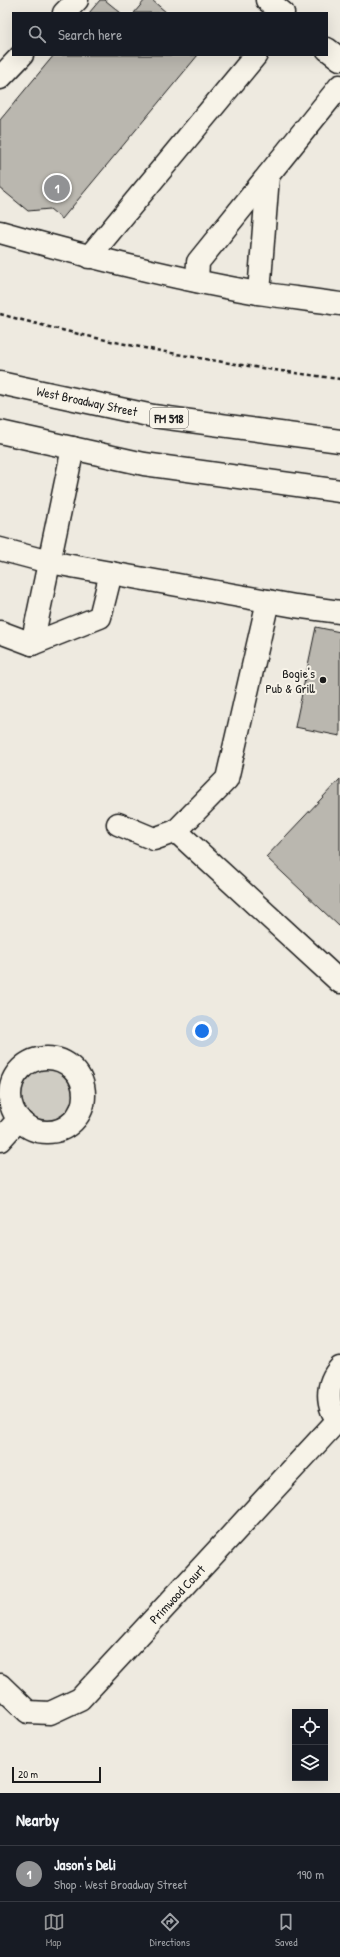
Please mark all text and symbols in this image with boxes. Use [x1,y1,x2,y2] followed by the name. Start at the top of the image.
[12,12,328,56] search box
[26,23,48,45] icon: search
[58,24,122,45] text: Search here
[44,173,70,203] pin: 1
[35,382,140,421] street label: West Broadway Street
[150,408,188,428] road number: FM 518
[266,664,315,697] place label: Bogie's Pub & Grill
[318,675,328,685] marker: Bogie's Pub & Grill
[192,1021,212,1041] your location
[145,1560,209,1627] street label: Primwood Court
[292,1709,328,1781] map controls
[292,1709,328,1745] button: locate
[292,1745,328,1781] button: layers
[12,1765,101,1784] scale bar
[18,1767,38,1781] text: 20 m
[16,1808,59,1831] text: Nearby
[54,1854,116,1875] text: Jason's Deli
[27,1865,31,1883] text: 1
[297,1865,324,1883] text: 190 m
[54,1875,187,1893] text: Shop · West Broadway Street
[43,1911,65,1949] tab: Map
[150,1911,190,1949] tab: Directions
[275,1911,297,1949] tab: Saved

